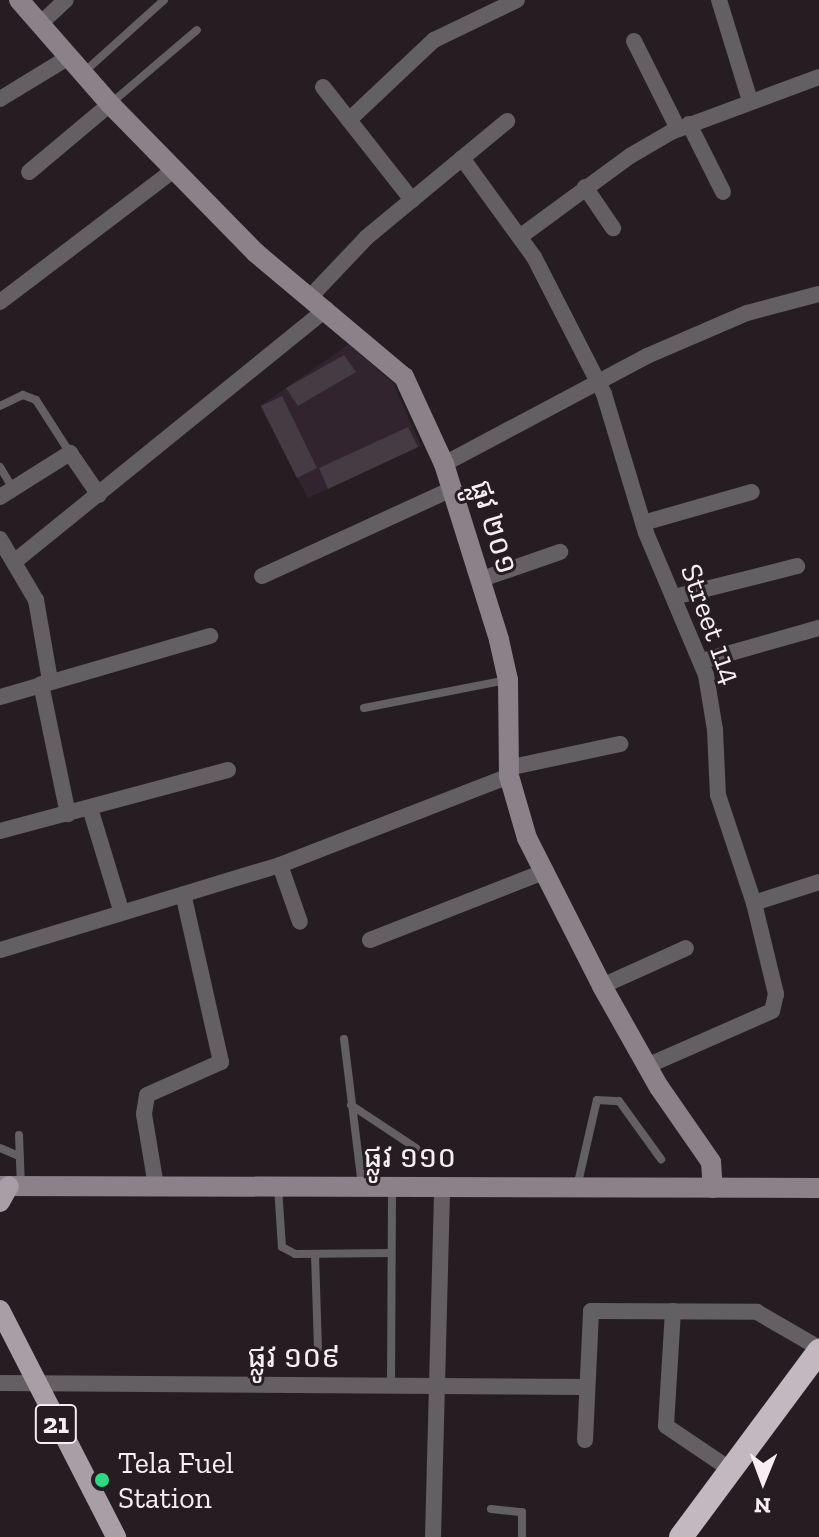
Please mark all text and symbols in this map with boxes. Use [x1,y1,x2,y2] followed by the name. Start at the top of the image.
[463,476,525,578] street label: ផ្លូវ ២០១
[673,559,749,689] street label: Street 114
[364,1139,456,1175] street label: ផ្លូវ ១១០
[248,1339,340,1375] street label: ផ្លូវ ១០៩
[34,1400,78,1448] road number: 21
[723,1441,803,1521] north arrow
[118,1445,234,1516] place label: Tela Fuel Station
[93,1471,111,1489] marker: Tela Fuel Station
[754,1492,771,1519] text: N

